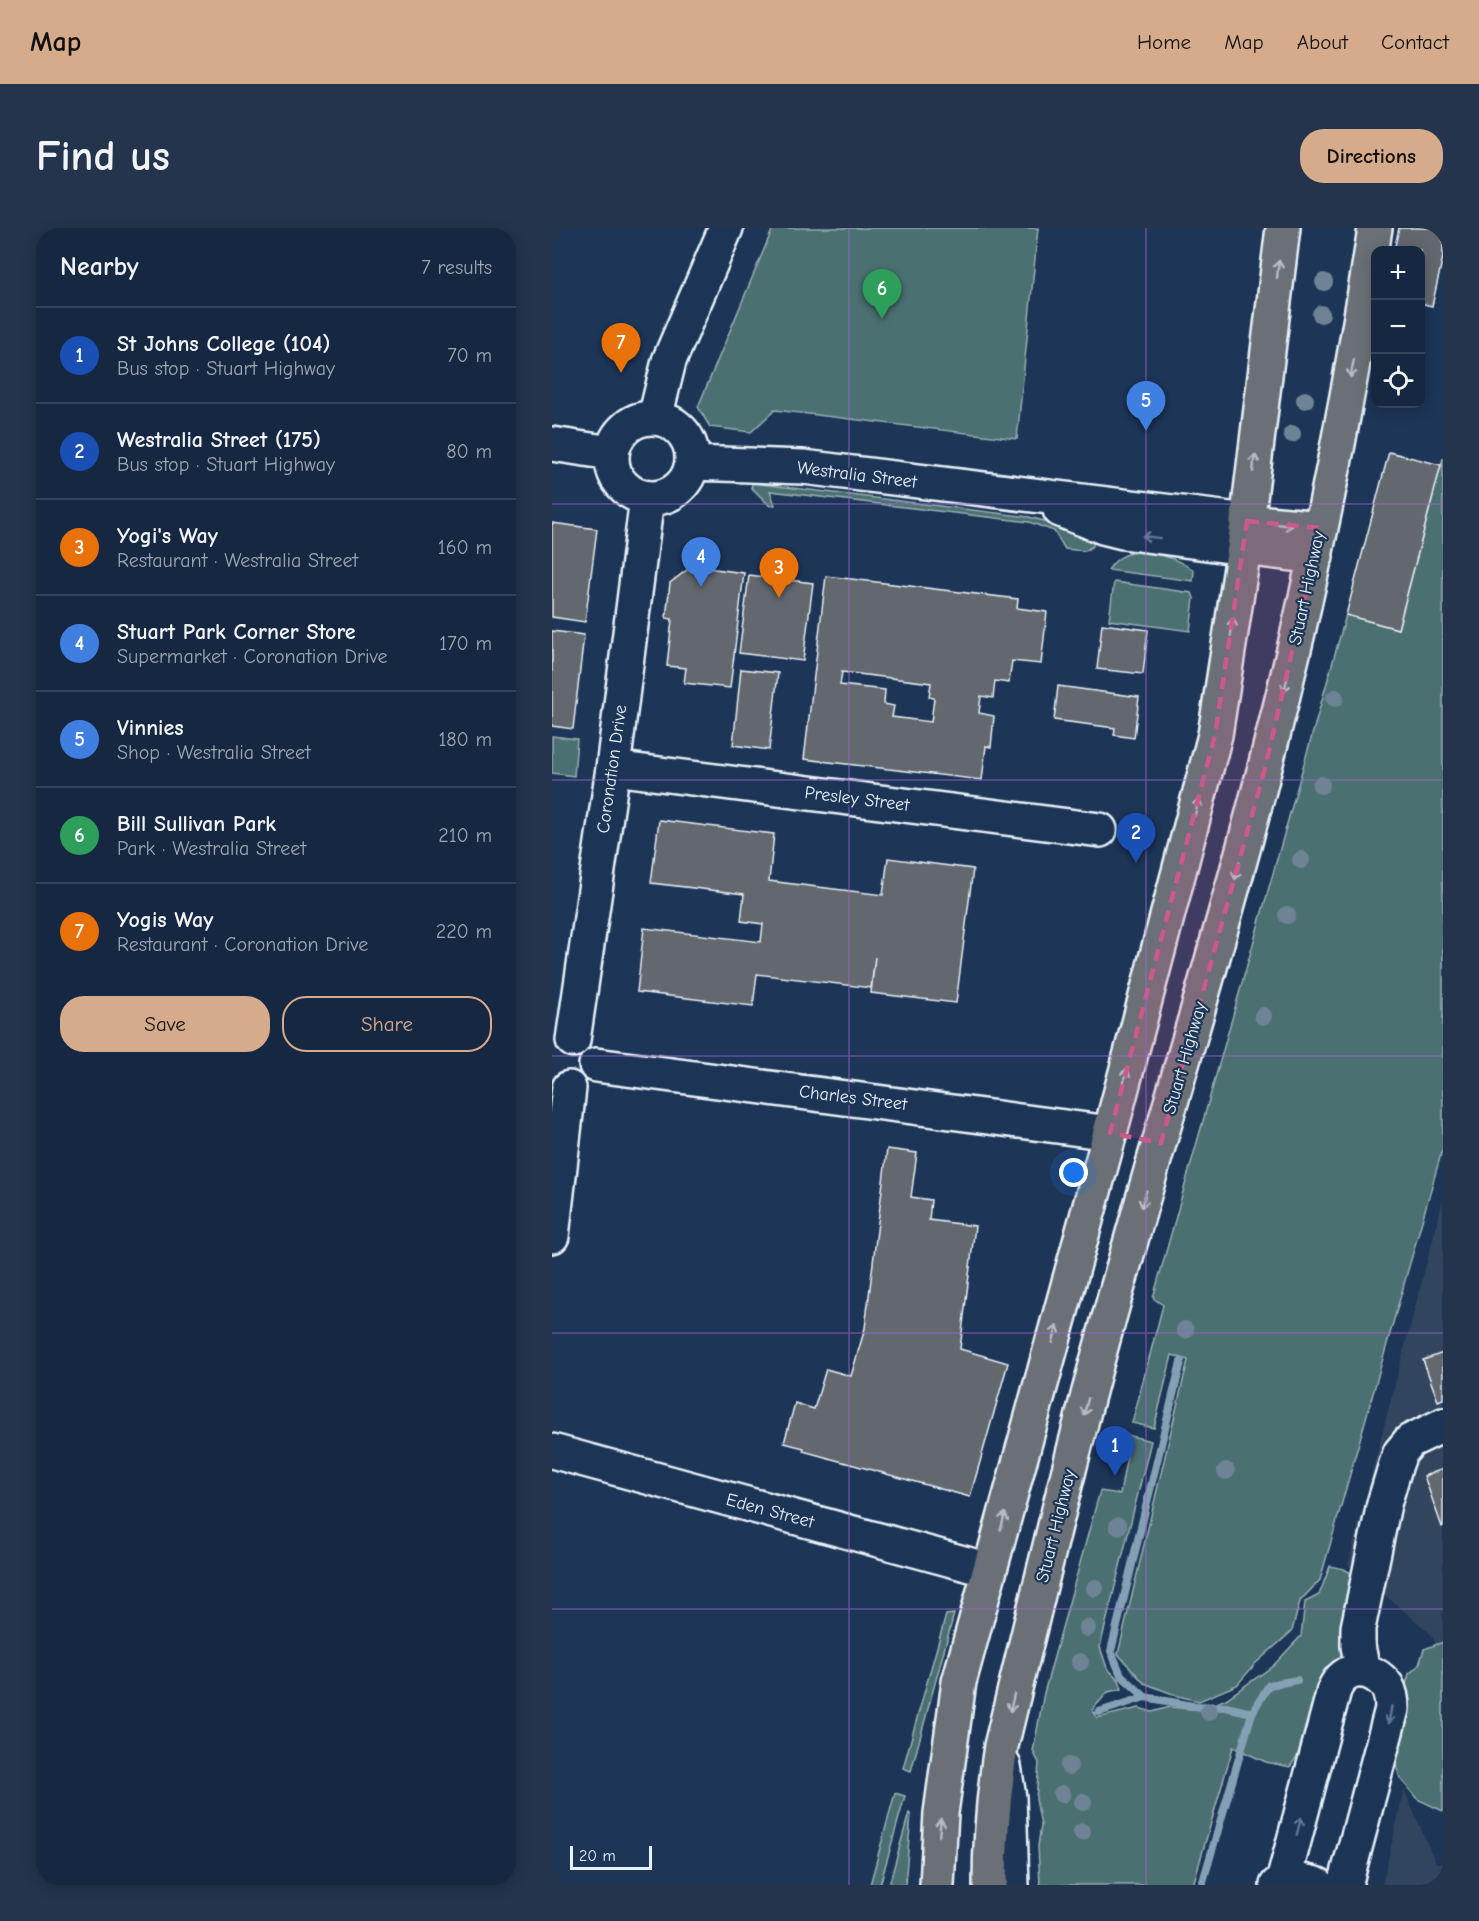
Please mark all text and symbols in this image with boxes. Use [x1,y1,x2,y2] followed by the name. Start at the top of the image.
[30,26,81,58] text: Map
[1137,30,1191,54] text: Home
[1224,30,1264,54] text: Map
[1297,30,1348,54] text: About
[1381,30,1449,54] text: Contact
[1300,129,1443,183] button: Directions
[36,132,170,181] text: Find us
[1371,246,1425,408] map controls
[1371,246,1425,300] button: +
[60,252,139,282] text: Nearby
[421,256,492,279] text: 7 results
[1273,260,1284,280] one-way arrow
[862,270,902,319] pin: 6
[1371,300,1425,354] button: −
[602,324,640,373] pin: 7
[117,331,330,357] text: St Johns College (104)
[76,344,83,367] text: 1
[447,344,492,367] text: 70 m
[1371,354,1425,408] button: locate
[117,357,335,380] text: Bus stop · Stuart Highway
[1346,358,1357,378] one-way arrow
[1126,382,1166,431] pin: 5
[117,427,321,453] text: Westralia Street (175)
[75,440,84,463] text: 2
[446,440,492,463] text: 80 m
[117,453,335,476] text: Bus stop · Stuart Highway
[1249,453,1260,473] one-way arrow
[796,457,919,493] street label: Westralia Street
[1273,519,1293,530] one-way arrow
[117,523,218,549] text: Yogi's Way
[1285,528,1330,647] street label: Stuart Highway
[1142,531,1161,542] one-way arrow
[75,536,84,559] text: 3
[438,536,492,559] text: 160 m
[682,538,720,587] pin: 4
[760,548,798,598] pin: 3
[117,549,358,572] text: Restaurant · Westralia Street
[1227,618,1238,637] one-way arrow
[117,619,355,645] text: Stuart Park Corner Store
[75,632,84,655] text: 4
[439,632,492,655] text: 170 m
[117,645,388,668] text: Supermarket · Coronation Drive
[1279,673,1291,692] one-way arrow
[593,703,631,835] street label: Coronation Drive
[117,715,184,741] text: Vinnies
[74,728,85,751] text: 5
[438,728,492,751] text: 180 m
[117,741,311,764] text: Shop · Westralia Street
[803,782,911,816] street label: Presley Street
[1192,798,1203,817] one-way arrow
[117,811,276,837] text: Bill Sullivan Park
[1116,814,1156,863] pin: 2
[74,824,85,847] text: 6
[438,824,492,847] text: 210 m
[117,837,306,860] text: Park · Westralia Street
[1231,862,1242,881] one-way arrow
[117,907,213,933] text: Yogis Way
[75,920,84,943] text: 7
[436,920,492,943] text: 220 m
[117,933,368,956] text: Restaurant · Coronation Drive
[60,996,270,1052] button: Save
[282,996,492,1052] button: Share
[1159,998,1211,1117] street label: Stuart Highway
[1120,1067,1131,1086] one-way arrow
[798,1081,909,1115] street label: Charles Street
[1059,1158,1088,1187] your location
[1138,1189,1149,1208] one-way arrow
[1049,1324,1061,1343] one-way arrow
[1079,1397,1091,1416] one-way arrow
[1096,1426,1134,1476] pin: 1
[1032,1466,1080,1585] street label: Stuart Highway
[724,1489,817,1533] street label: Eden Street
[997,1512,1009,1531] one-way arrow
[1005,1693,1017,1712] one-way arrow
[1384,1705,1395,1724] one-way arrow
[934,1817,945,1837] one-way arrow
[1293,1817,1305,1836] one-way arrow
[570,1843,652,1870] scale bar
[579,1847,616,1865] text: 20 m

